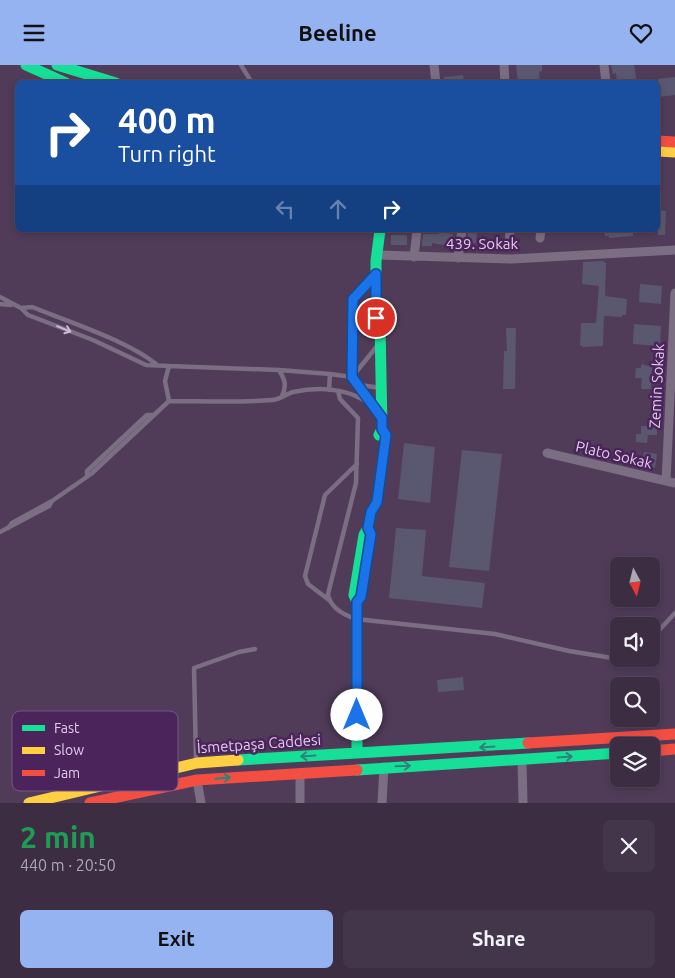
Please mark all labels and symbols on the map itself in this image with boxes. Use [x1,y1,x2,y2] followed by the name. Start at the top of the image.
[446,235,518,252] street label: 439. Sokak
[355,297,397,339] pin
[56,325,72,334] one-way arrow
[646,343,667,429] street label: Zemin Sokak
[574,437,655,472] street label: Plato Sokak
[610,557,660,607] north arrow
[330,688,382,740] position arrow
[12,711,178,791] legend
[54,720,80,736] text: Fast
[196,731,322,756] street label: İsmetpaşa Caddesi
[54,742,84,758] text: Slow
[479,742,495,751] one-way arrow
[300,751,316,760] one-way arrow
[557,752,573,761] one-way arrow
[395,762,411,771] one-way arrow
[54,765,80,781] text: Jam
[215,773,231,783] one-way arrow

